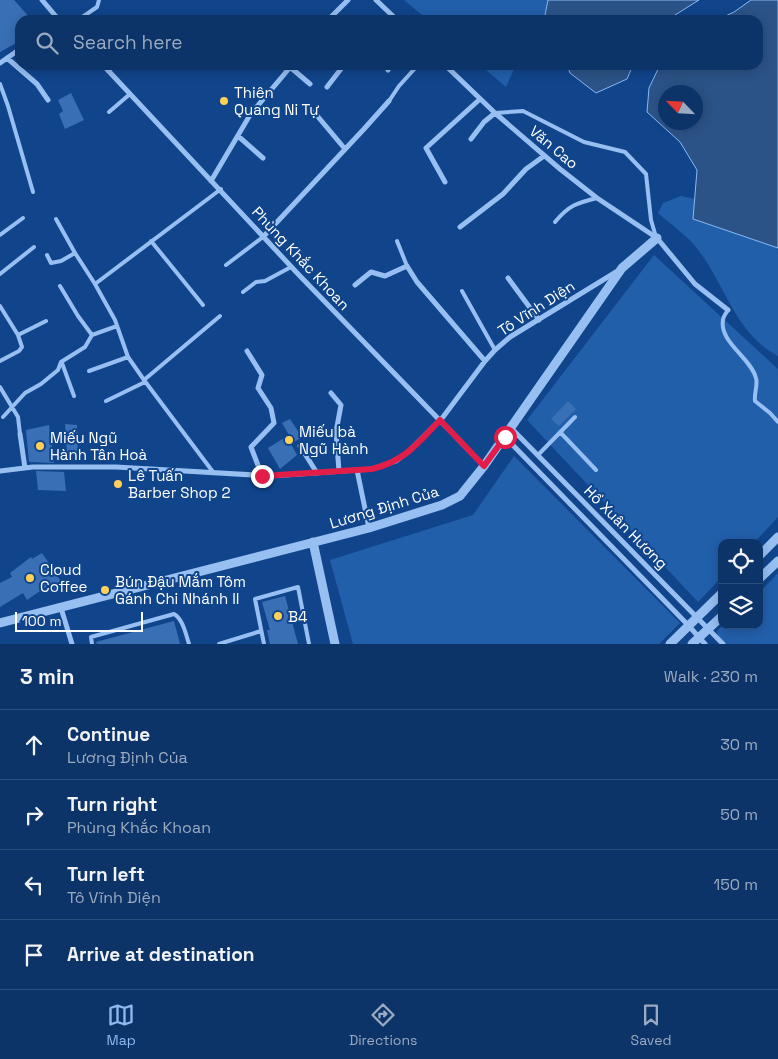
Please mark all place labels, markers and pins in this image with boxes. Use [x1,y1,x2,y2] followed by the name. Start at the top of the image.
[234,83,319,119] place label: Thiên Quang Ni Tự
[218,95,230,107] marker: Thiên Quang Ni Tự
[299,422,368,458] place label: Miếu bà Ngũ Hành
[50,428,148,464] place label: Miếu Ngũ Hành Tân Hoà
[283,434,295,446] marker: Miếu bà Ngũ Hành
[34,440,46,452] marker: Miếu Ngũ Hành Tân Hoà
[128,466,230,502] place label: Lê Tuấn Barber Shop 2
[112,478,124,490] marker: Lê Tuấn Barber Shop 2
[40,560,88,596] place label: Cloud Coffee
[24,572,36,584] marker: Cloud Coffee
[115,572,246,608] place label: Bún Đậu Mắm Tôm Gánh Chi Nhánh II
[99,584,111,596] marker: Bún Đậu Mắm Tôm Gánh Chi Nhánh II
[288,607,307,626] place label: B4
[272,610,284,622] marker: B4

